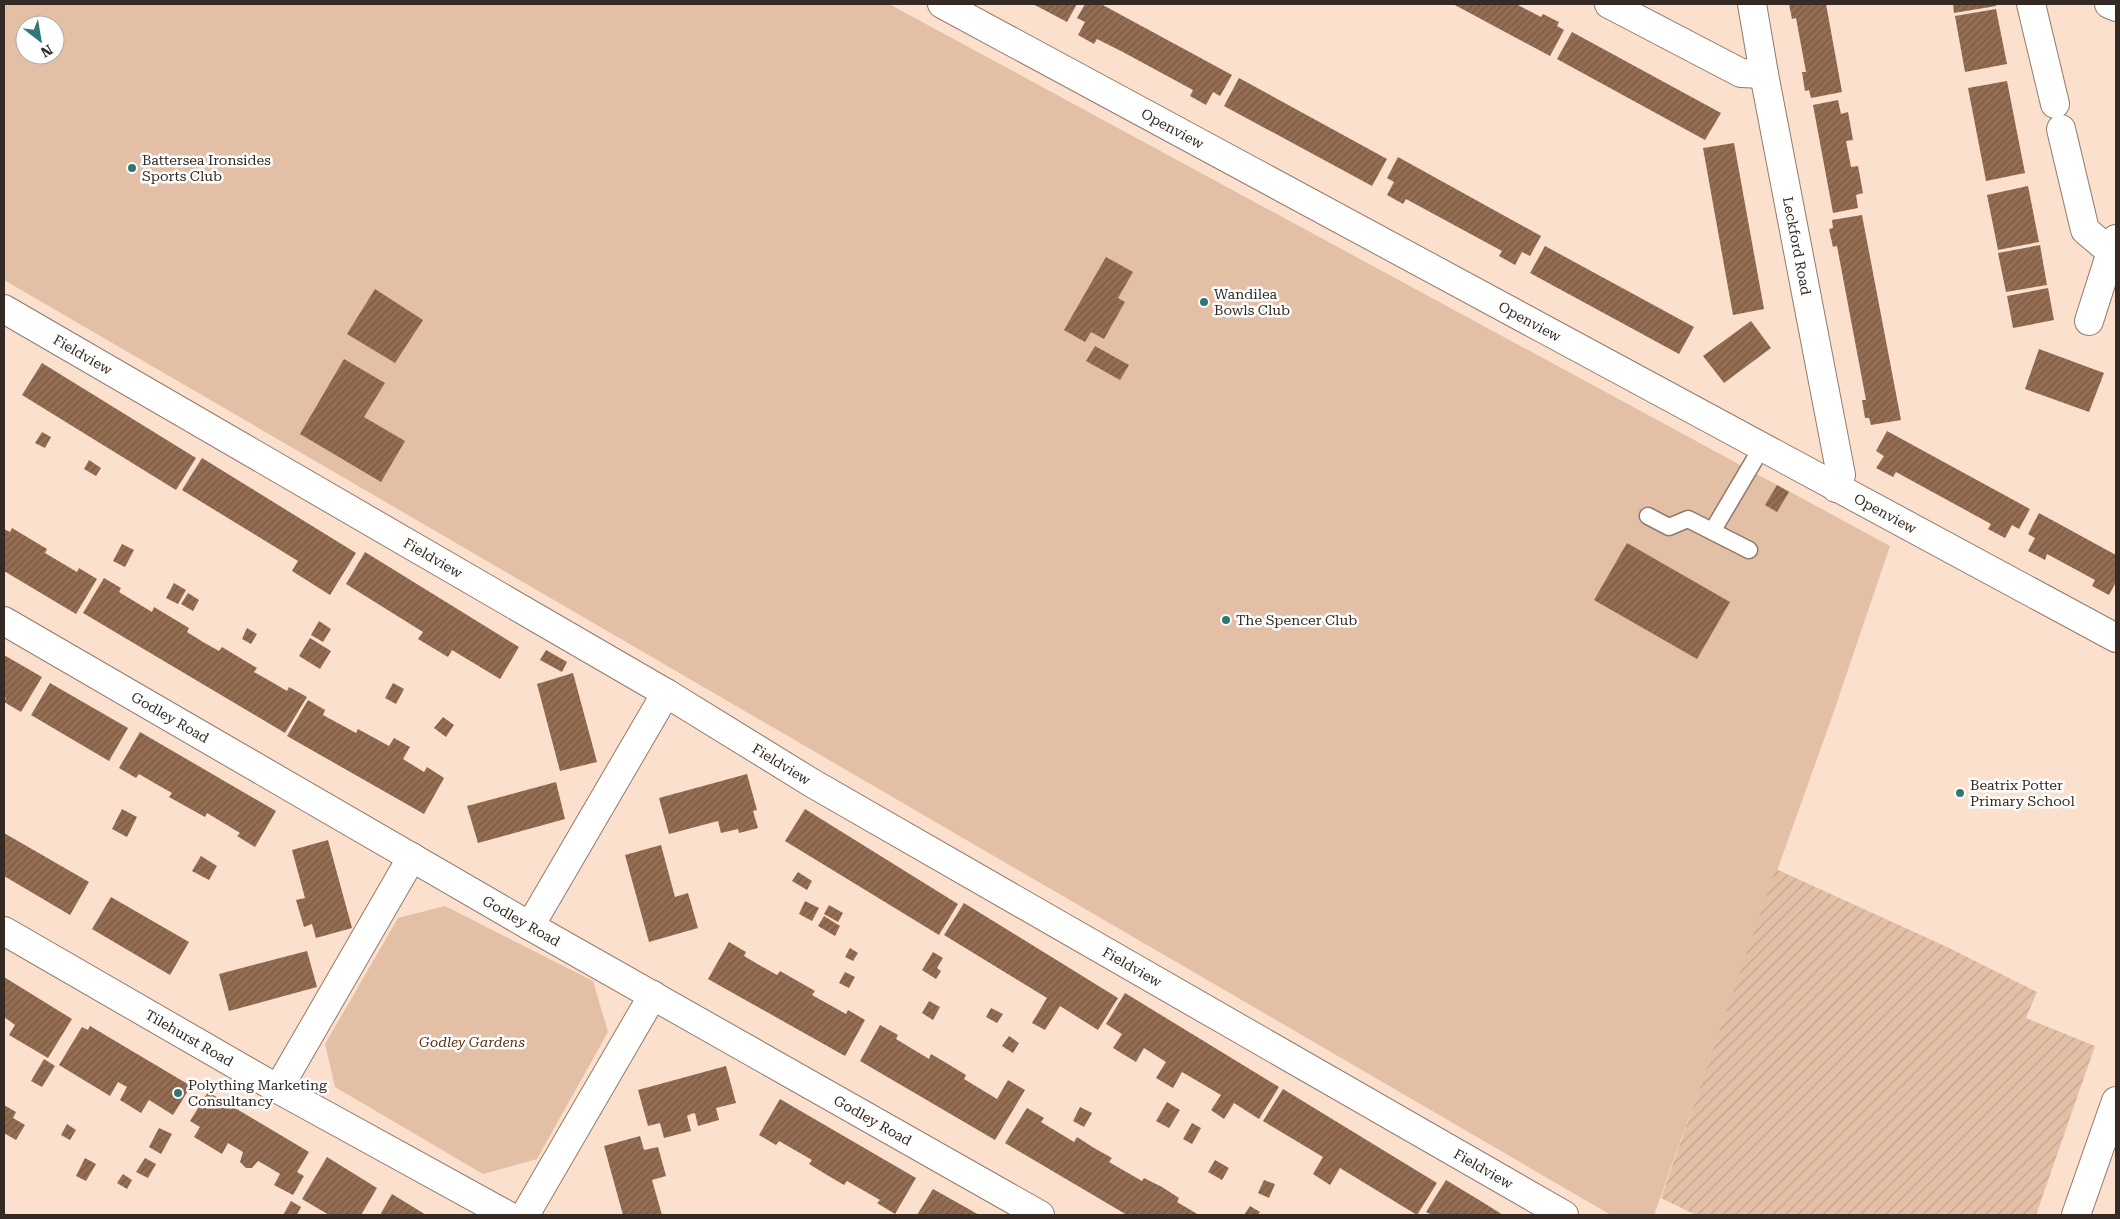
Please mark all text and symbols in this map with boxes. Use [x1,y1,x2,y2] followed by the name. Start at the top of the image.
[15,15,65,65] north arrow
[38,42,55,61] text: N
[1139,105,1207,152] street label: Openview
[142,152,271,184] place label: Battersea Ironsides Sports Club
[126,162,138,174] marker: Battersea Ironsides Sports Club
[1780,195,1814,296] street label: Leckford Road
[1214,286,1290,318] place label: Wandilea Bowls Club
[1198,296,1210,308] marker: Wandilea Bowls Club
[1496,298,1564,345] street label: Openview
[50,331,115,378] street label: Fieldview
[1851,490,1920,537] street label: Openview
[401,535,466,581] street label: Fieldview
[1236,612,1357,628] place label: The Spencer Club
[1220,614,1232,626] marker: The Spencer Club
[128,689,212,746] street label: Godley Road
[749,740,814,788] street label: Fieldview
[1970,777,2075,809] place label: Beatrix Potter Primary School
[1954,787,1966,799] marker: Beatrix Potter Primary School
[480,892,563,949] street label: Godley Road
[1100,944,1165,990] street label: Fieldview
[143,1006,236,1070] street label: Tilehurst Road
[419,1034,525,1050] park label: Godley Gardens
[188,1077,327,1109] place label: Polything Marketing Consultancy
[172,1087,184,1099] marker: Polything Marketing Consultancy
[831,1092,915,1149] street label: Godley Road
[1451,1145,1516,1192] street label: Fieldview

